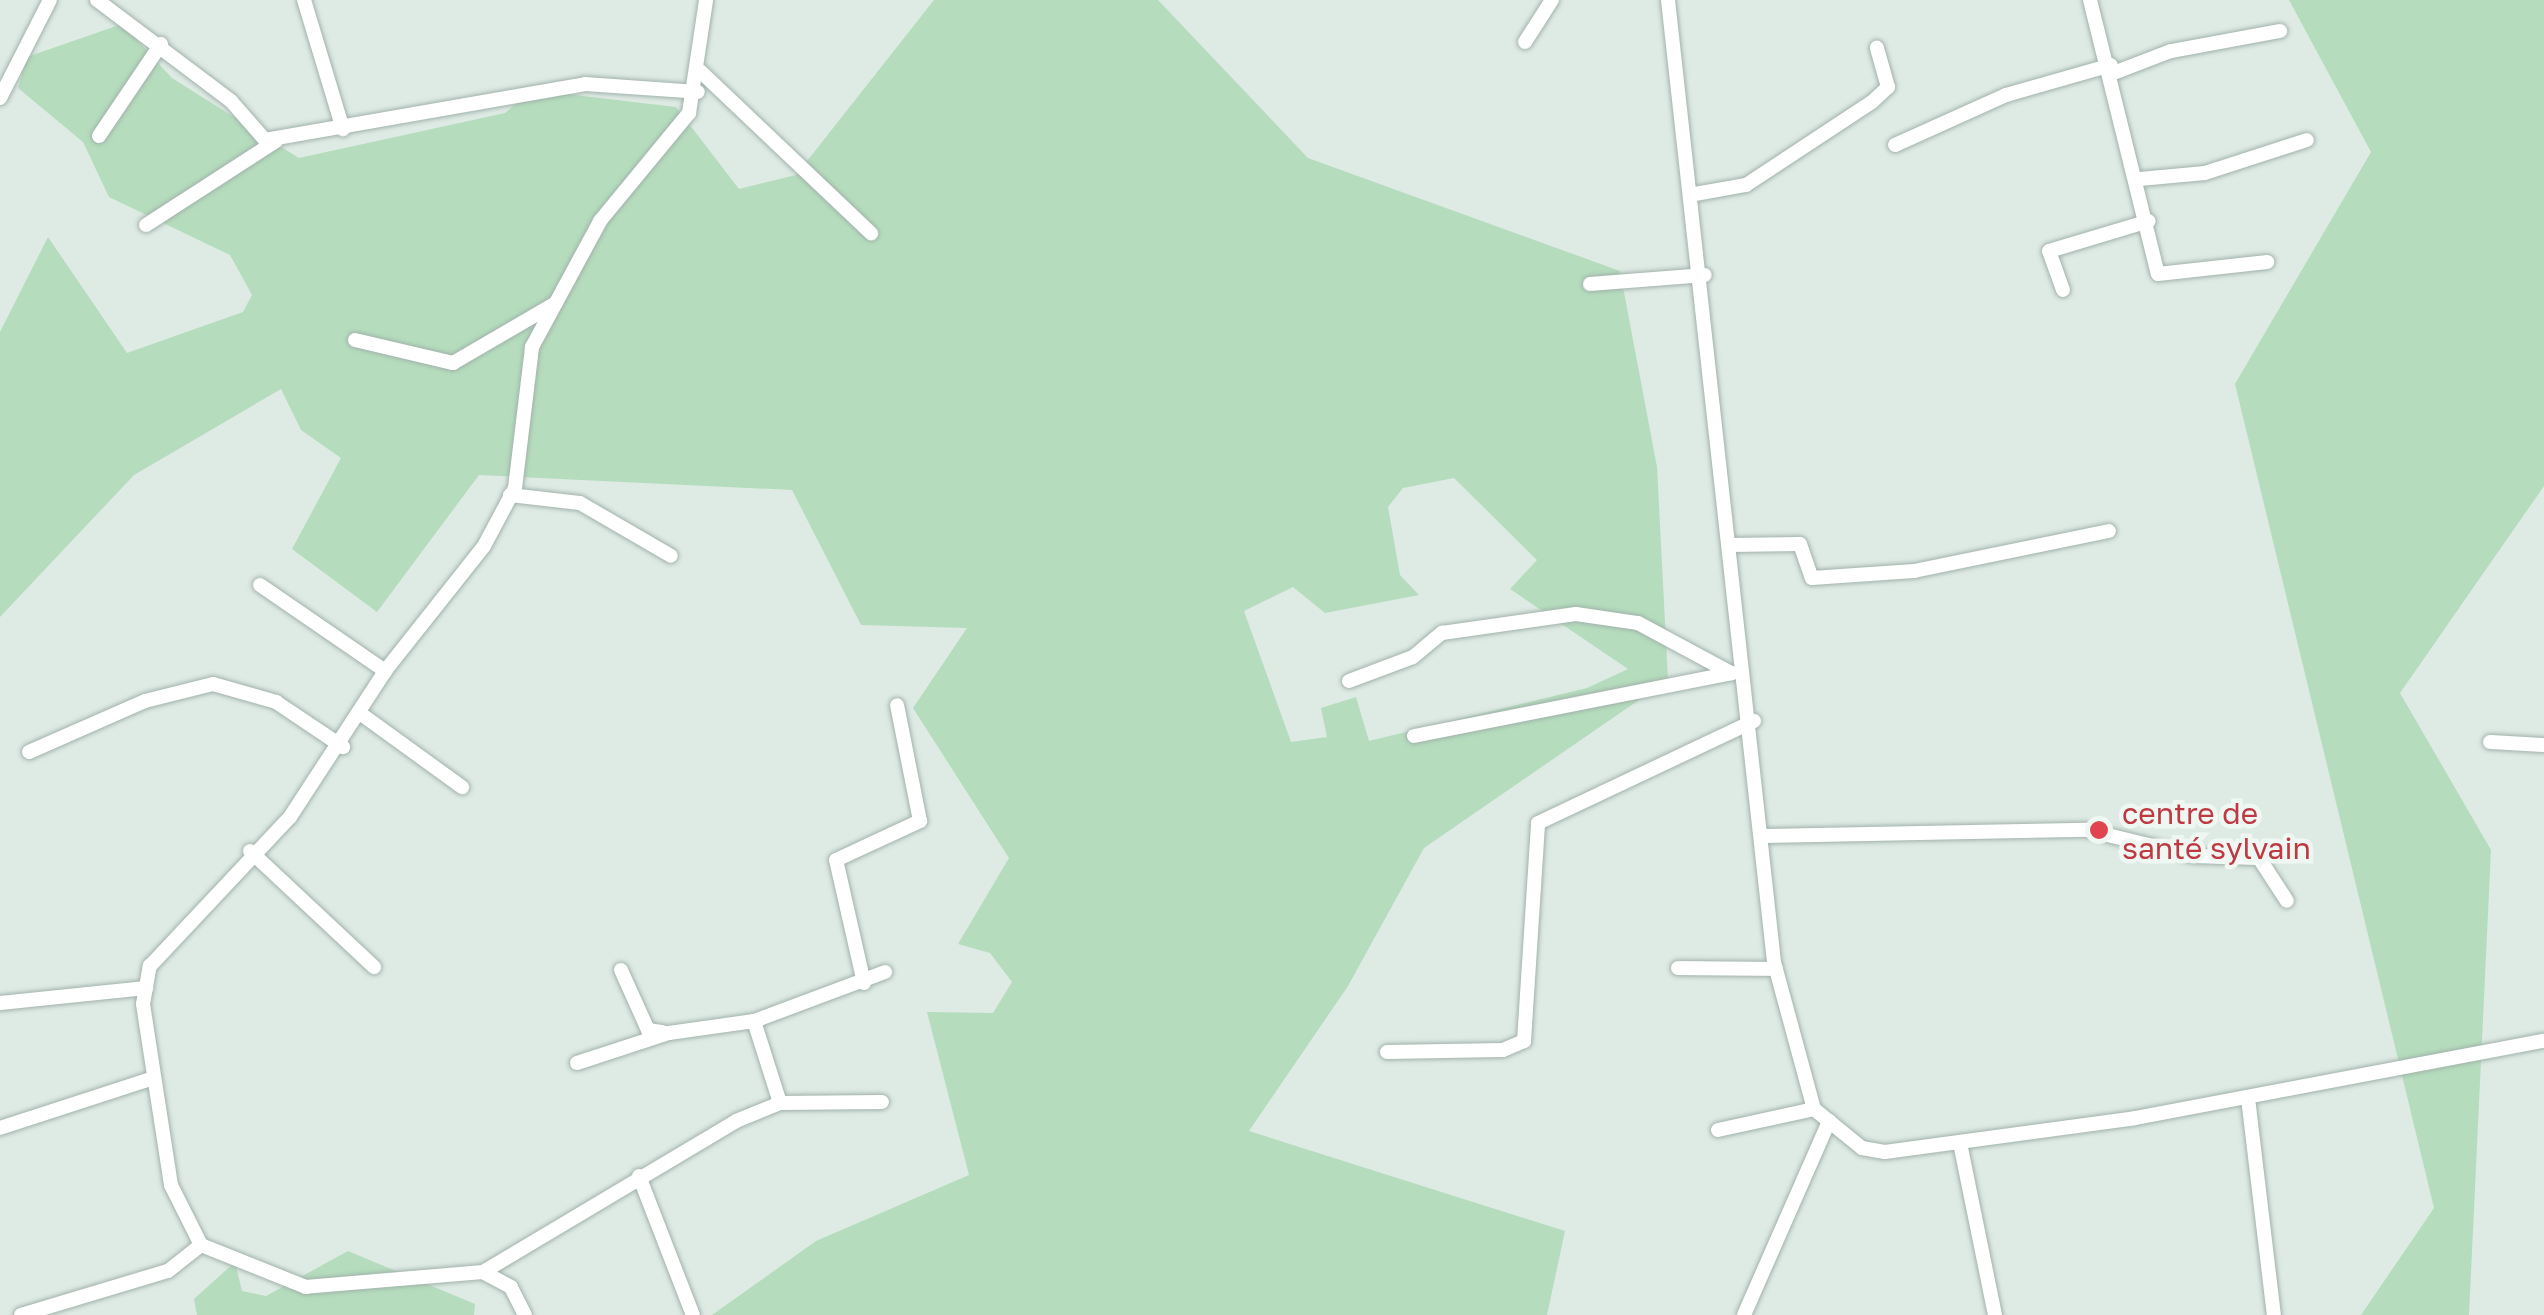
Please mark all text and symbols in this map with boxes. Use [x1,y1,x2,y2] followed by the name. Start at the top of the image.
[2122,795,2311,866] place label: centre de santé sylvain
[2086,817,2112,843] marker: centre de santé sylvain

